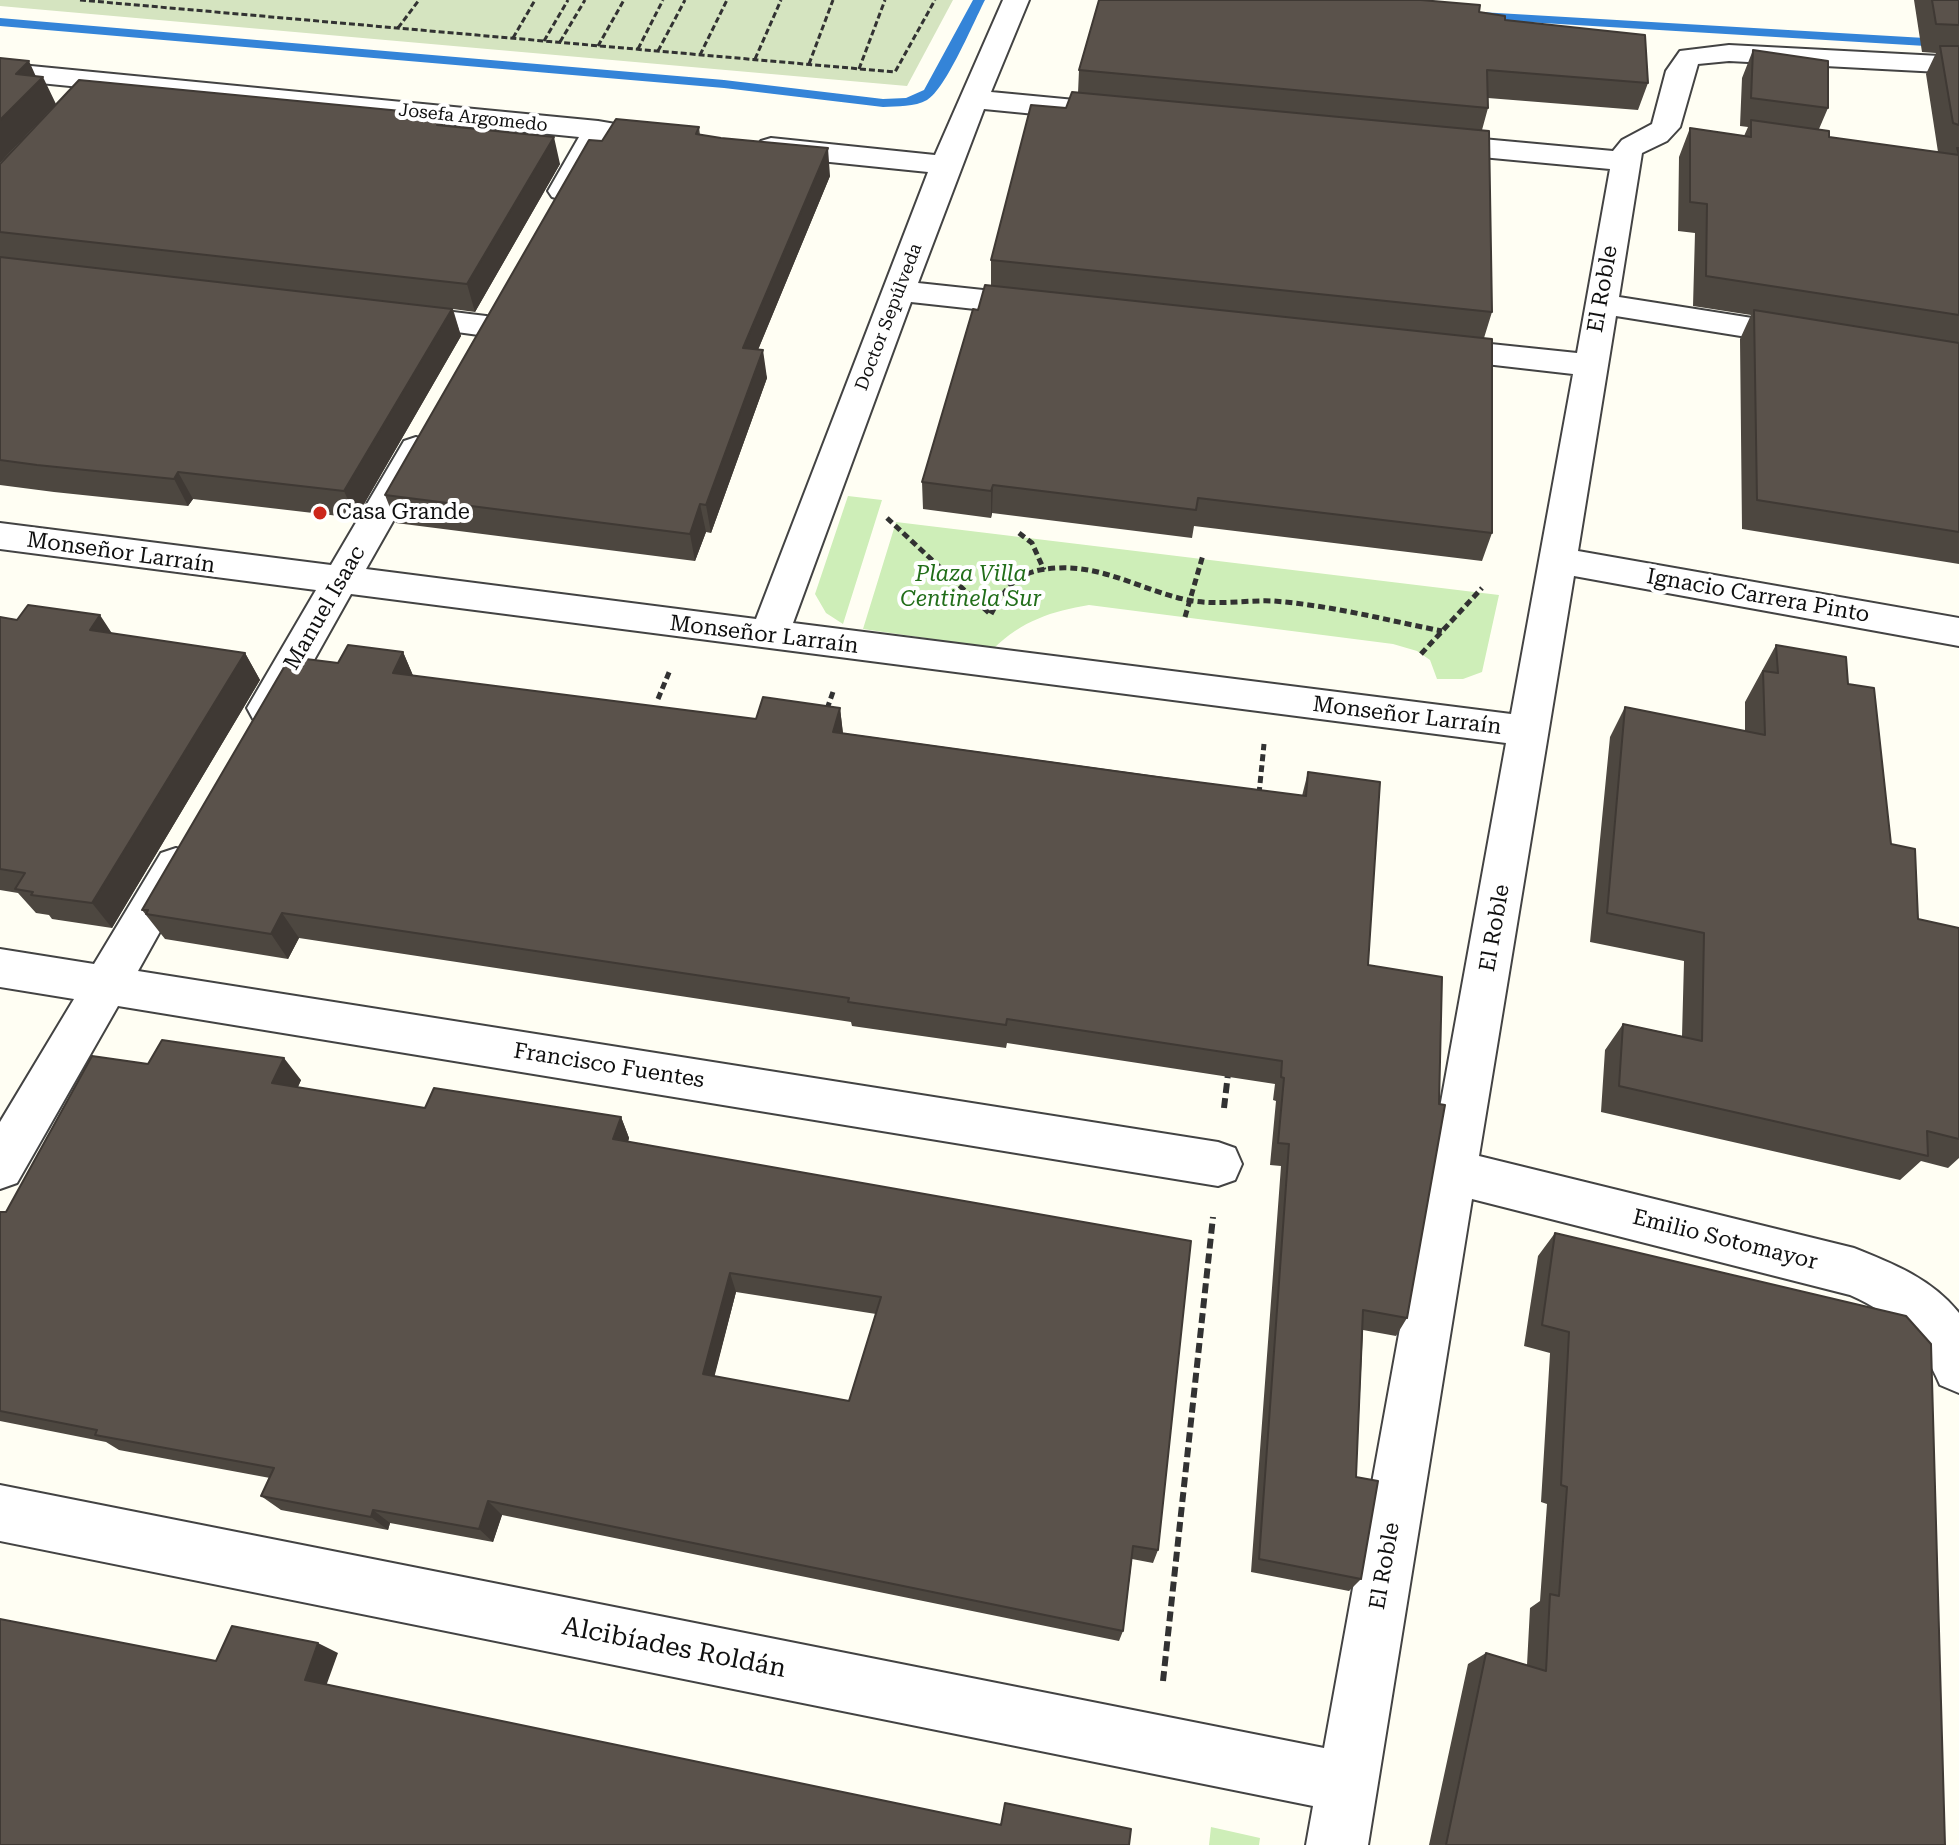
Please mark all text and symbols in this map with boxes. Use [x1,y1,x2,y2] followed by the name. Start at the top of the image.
[397,99,549,137] street label: Josefa Argomedo
[851,240,927,394] street label: Doctor Sepúlveda
[1582,243,1624,335] street label: El Roble
[336,500,470,526] place label: Casa Grande
[311,504,329,522] marker: Casa Grande
[25,527,217,579] street label: Monseñor Larraín
[279,541,371,675] street label: Manuel Isaac
[900,562,1042,614] park label: Plaza Villa Centinela Sur
[1644,563,1872,629] street label: Ignacio Carrera Pinto
[668,610,860,660] street label: Monseñor Larraín
[1311,691,1503,741] street label: Monseñor Larraín
[1474,882,1516,974] street label: El Roble
[512,1038,706,1094] street label: Francisco Fuentes
[1630,1204,1820,1276] street label: Emilio Sotomayor
[1364,1520,1406,1612] street label: El Roble
[559,1611,789,1685] street label: Alcibíades Roldán

